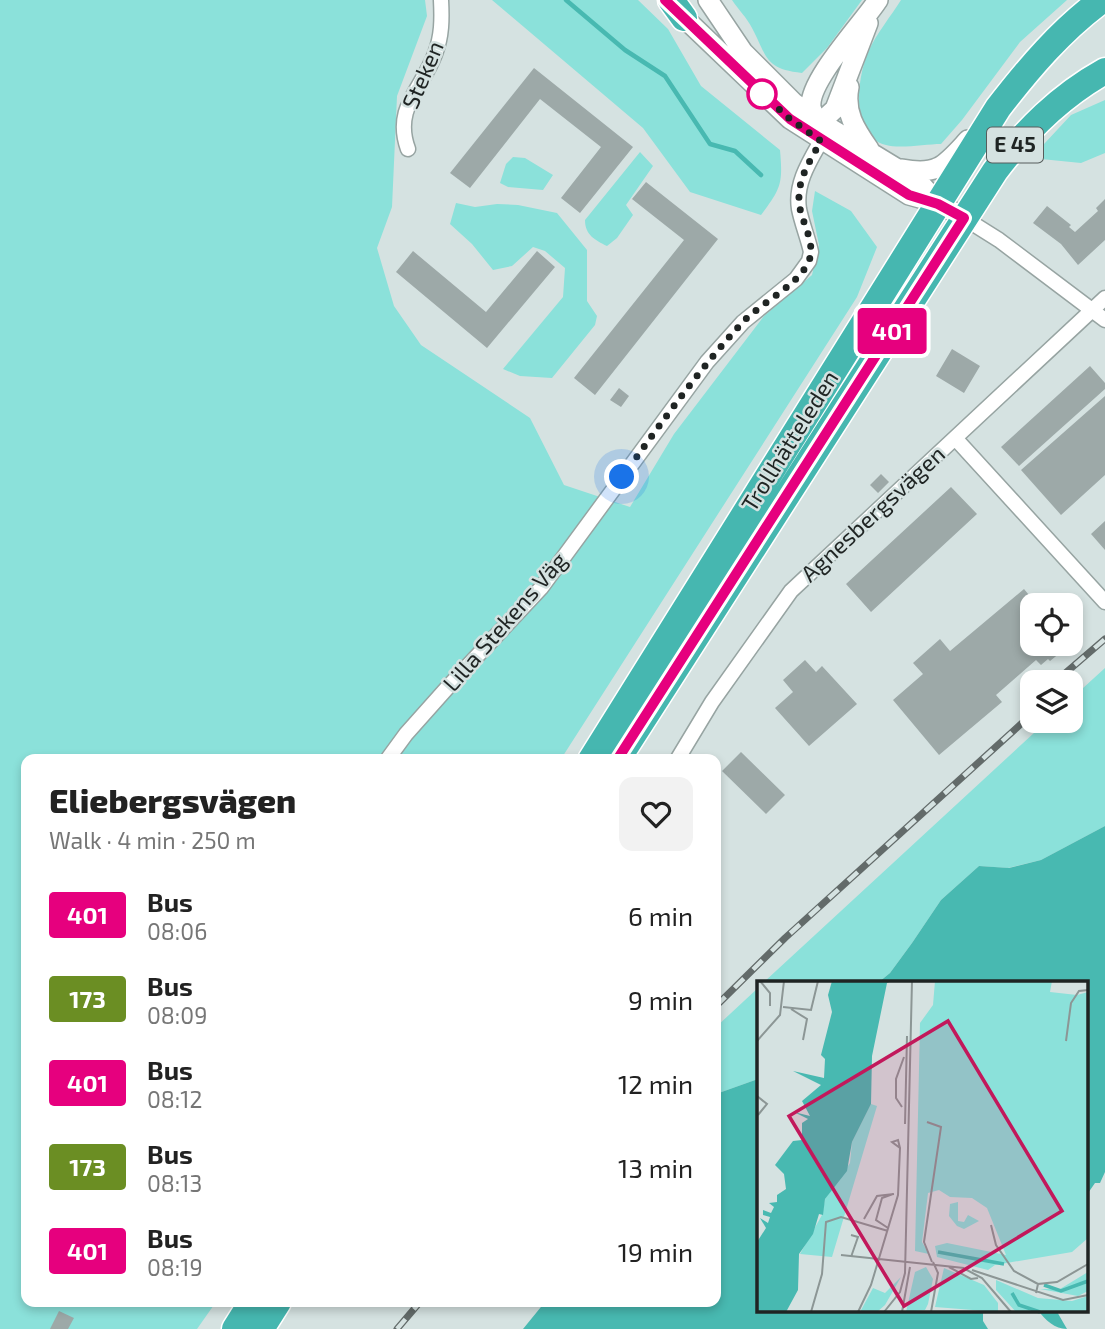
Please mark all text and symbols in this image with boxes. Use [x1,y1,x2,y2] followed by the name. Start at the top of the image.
[395,36,449,113] street label: Steken
[747,79,777,109] unlabelled marker
[987,128,1043,162] road number: E 45
[852,308,932,354] line badge: 401
[872,316,912,345] text: 401
[735,365,844,516] street label: Trollhätteleden
[794,439,950,587] street label: Agnesbergsvägen
[604,459,639,494] your location
[436,546,572,697] street label: Lilla Stekens Väg
[1020,593,1083,733] map controls
[1020,593,1083,656] button: locate
[1020,670,1083,733] button: layers
[619,777,693,851] button: heart
[49,780,296,820] text: Eliebergsvägen
[49,826,256,854] text: Walk · 4 min · 250 m
[147,886,193,917] text: Bus
[67,900,108,929] text: 401
[628,900,693,931] text: 6 min
[147,917,207,945] text: 08:06
[147,970,193,1001] text: Bus
[757,981,1088,1312] inset map
[69,984,106,1013] text: 173
[628,984,693,1015] text: 9 min
[147,1001,207,1029] text: 08:09
[147,1054,193,1085] text: Bus
[67,1068,108,1097] text: 401
[618,1068,693,1099] text: 12 min
[147,1085,202,1113] text: 08:12
[147,1138,193,1169] text: Bus
[69,1152,106,1181] text: 173
[618,1152,693,1183] text: 13 min
[147,1169,202,1197] text: 08:13
[147,1222,193,1253] text: Bus
[67,1236,108,1265] text: 401
[618,1236,693,1267] text: 19 min
[147,1253,203,1281] text: 08:19

